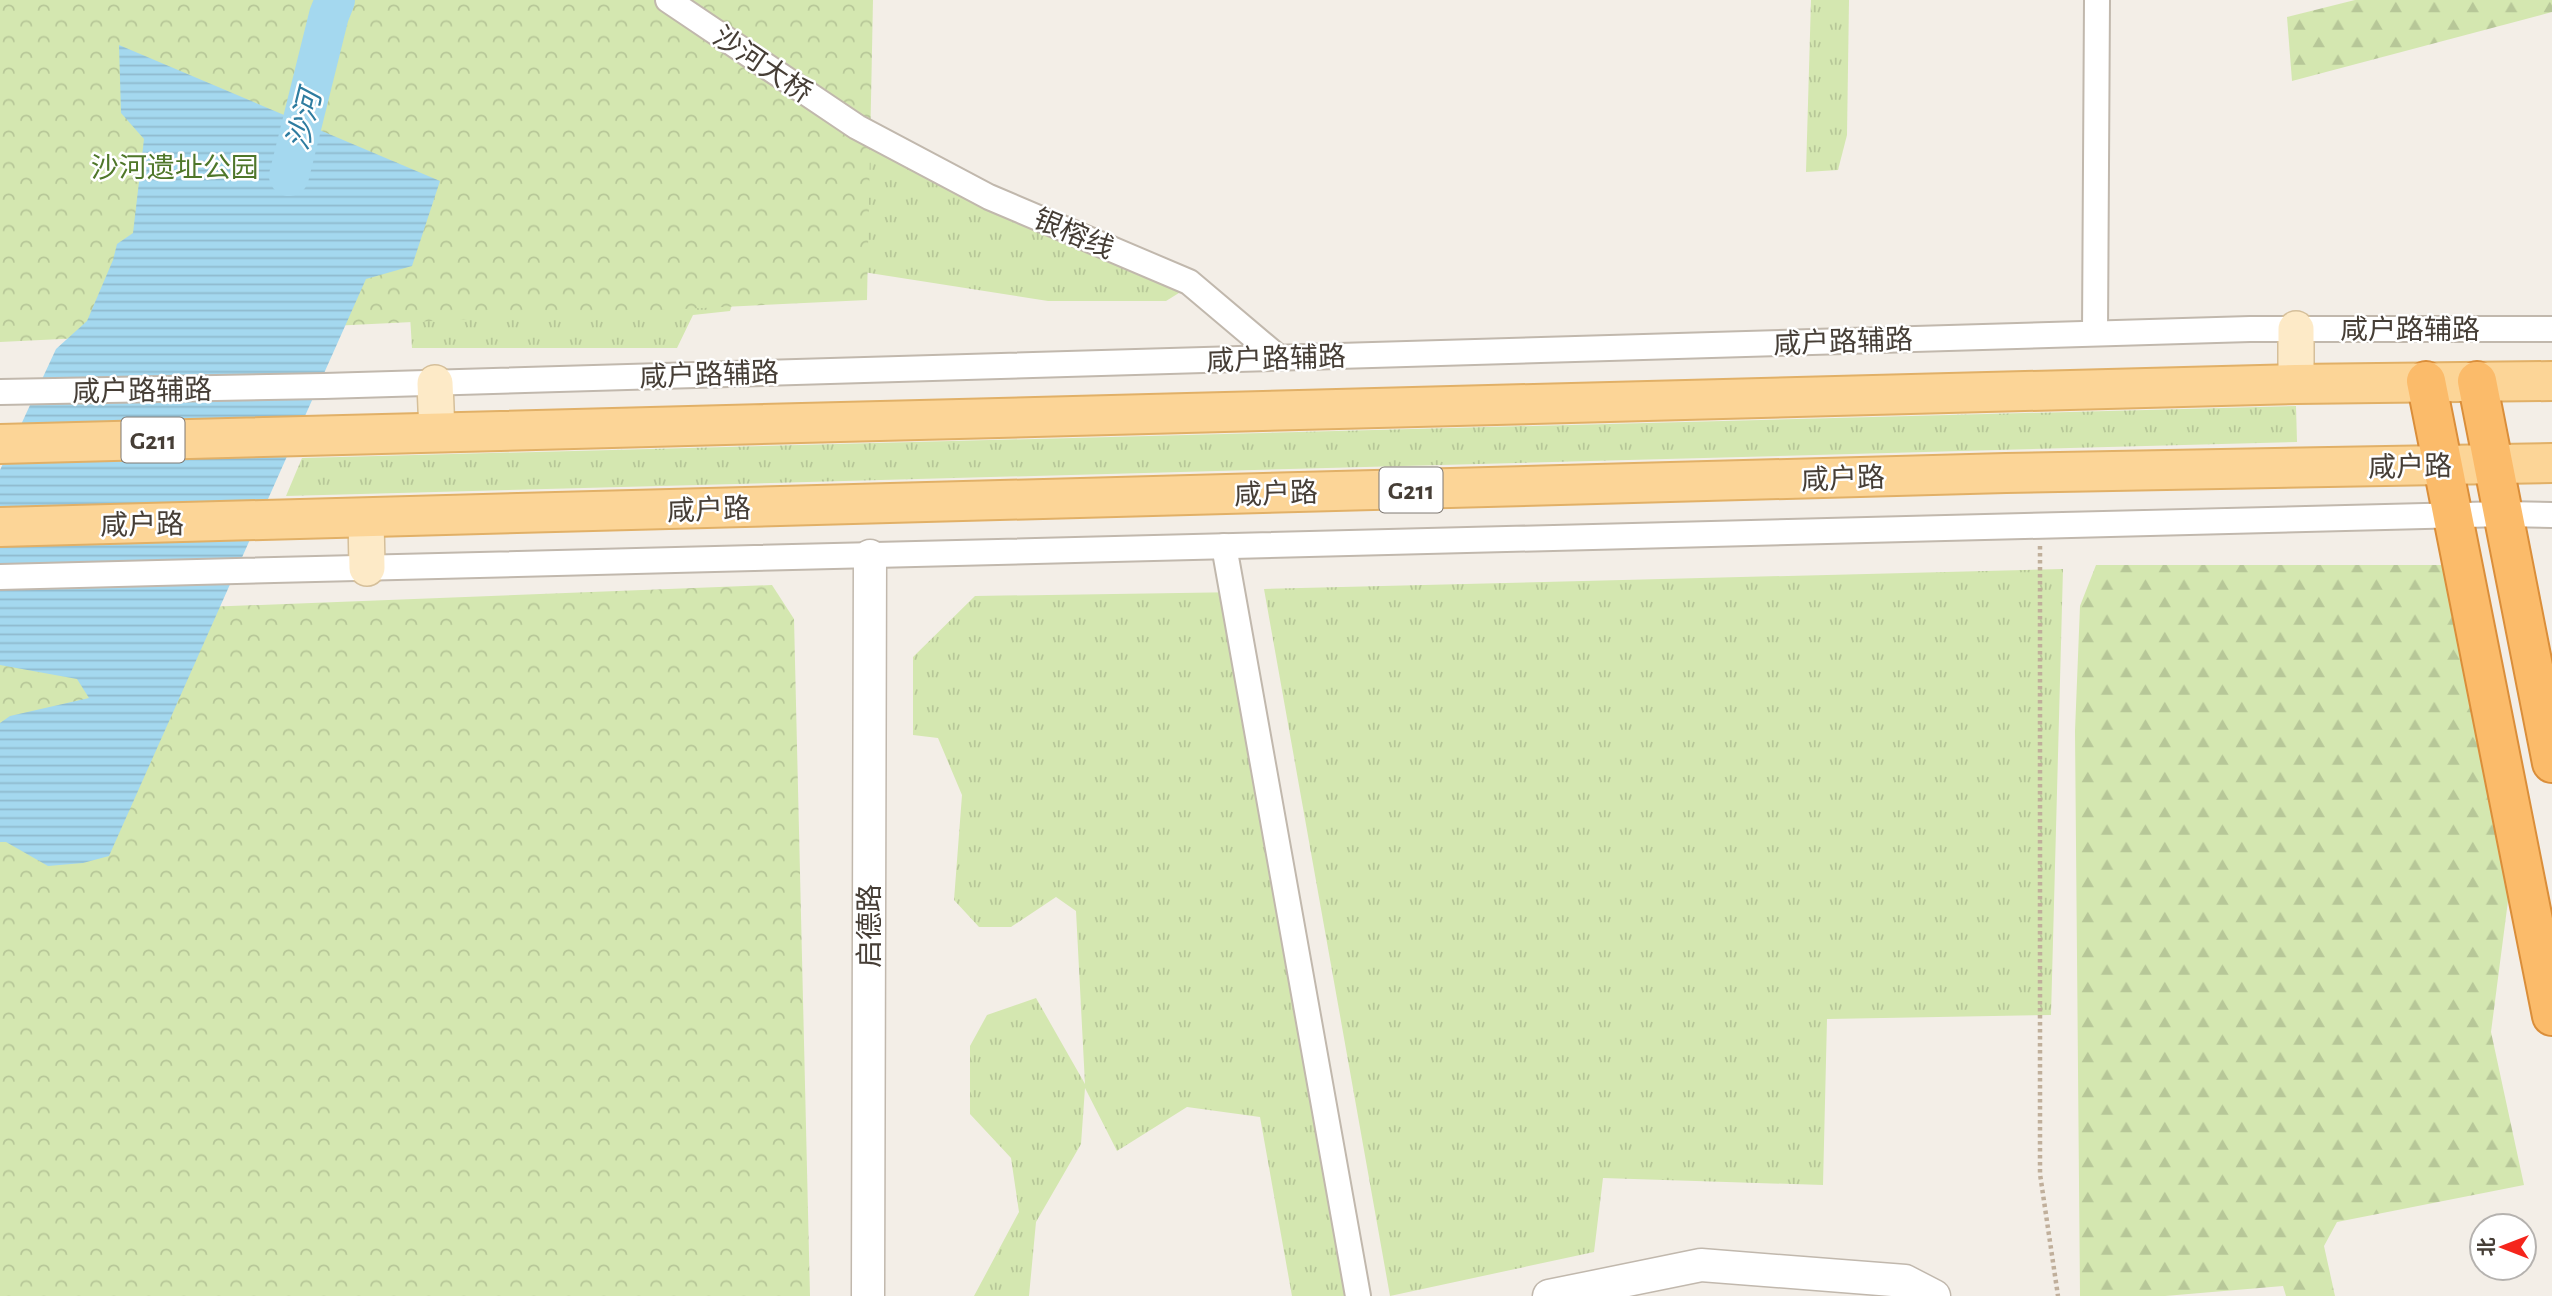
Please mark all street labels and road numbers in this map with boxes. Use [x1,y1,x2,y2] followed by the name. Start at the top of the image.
[708,21,817,109] street label: 沙河大桥
[1029,204,1118,264] street label: 银榕线
[2340,315,2480,345] street label: 咸户路辅路
[1773,325,1914,359] street label: 咸户路辅路
[1206,342,1347,376] street label: 咸户路辅路
[639,358,780,392] street label: 咸户路辅路
[72,375,212,407] street label: 咸户路辅路
[122,418,184,462] road number: G211
[2368,451,2452,483] street label: 咸户路
[1801,463,1886,495] street label: 咸户路
[1380,468,1442,512] road number: G211
[1234,478,1319,510] street label: 咸户路
[667,494,752,526] street label: 咸户路
[100,509,184,541] street label: 咸户路
[855,884,885,968] street label: 启德路

